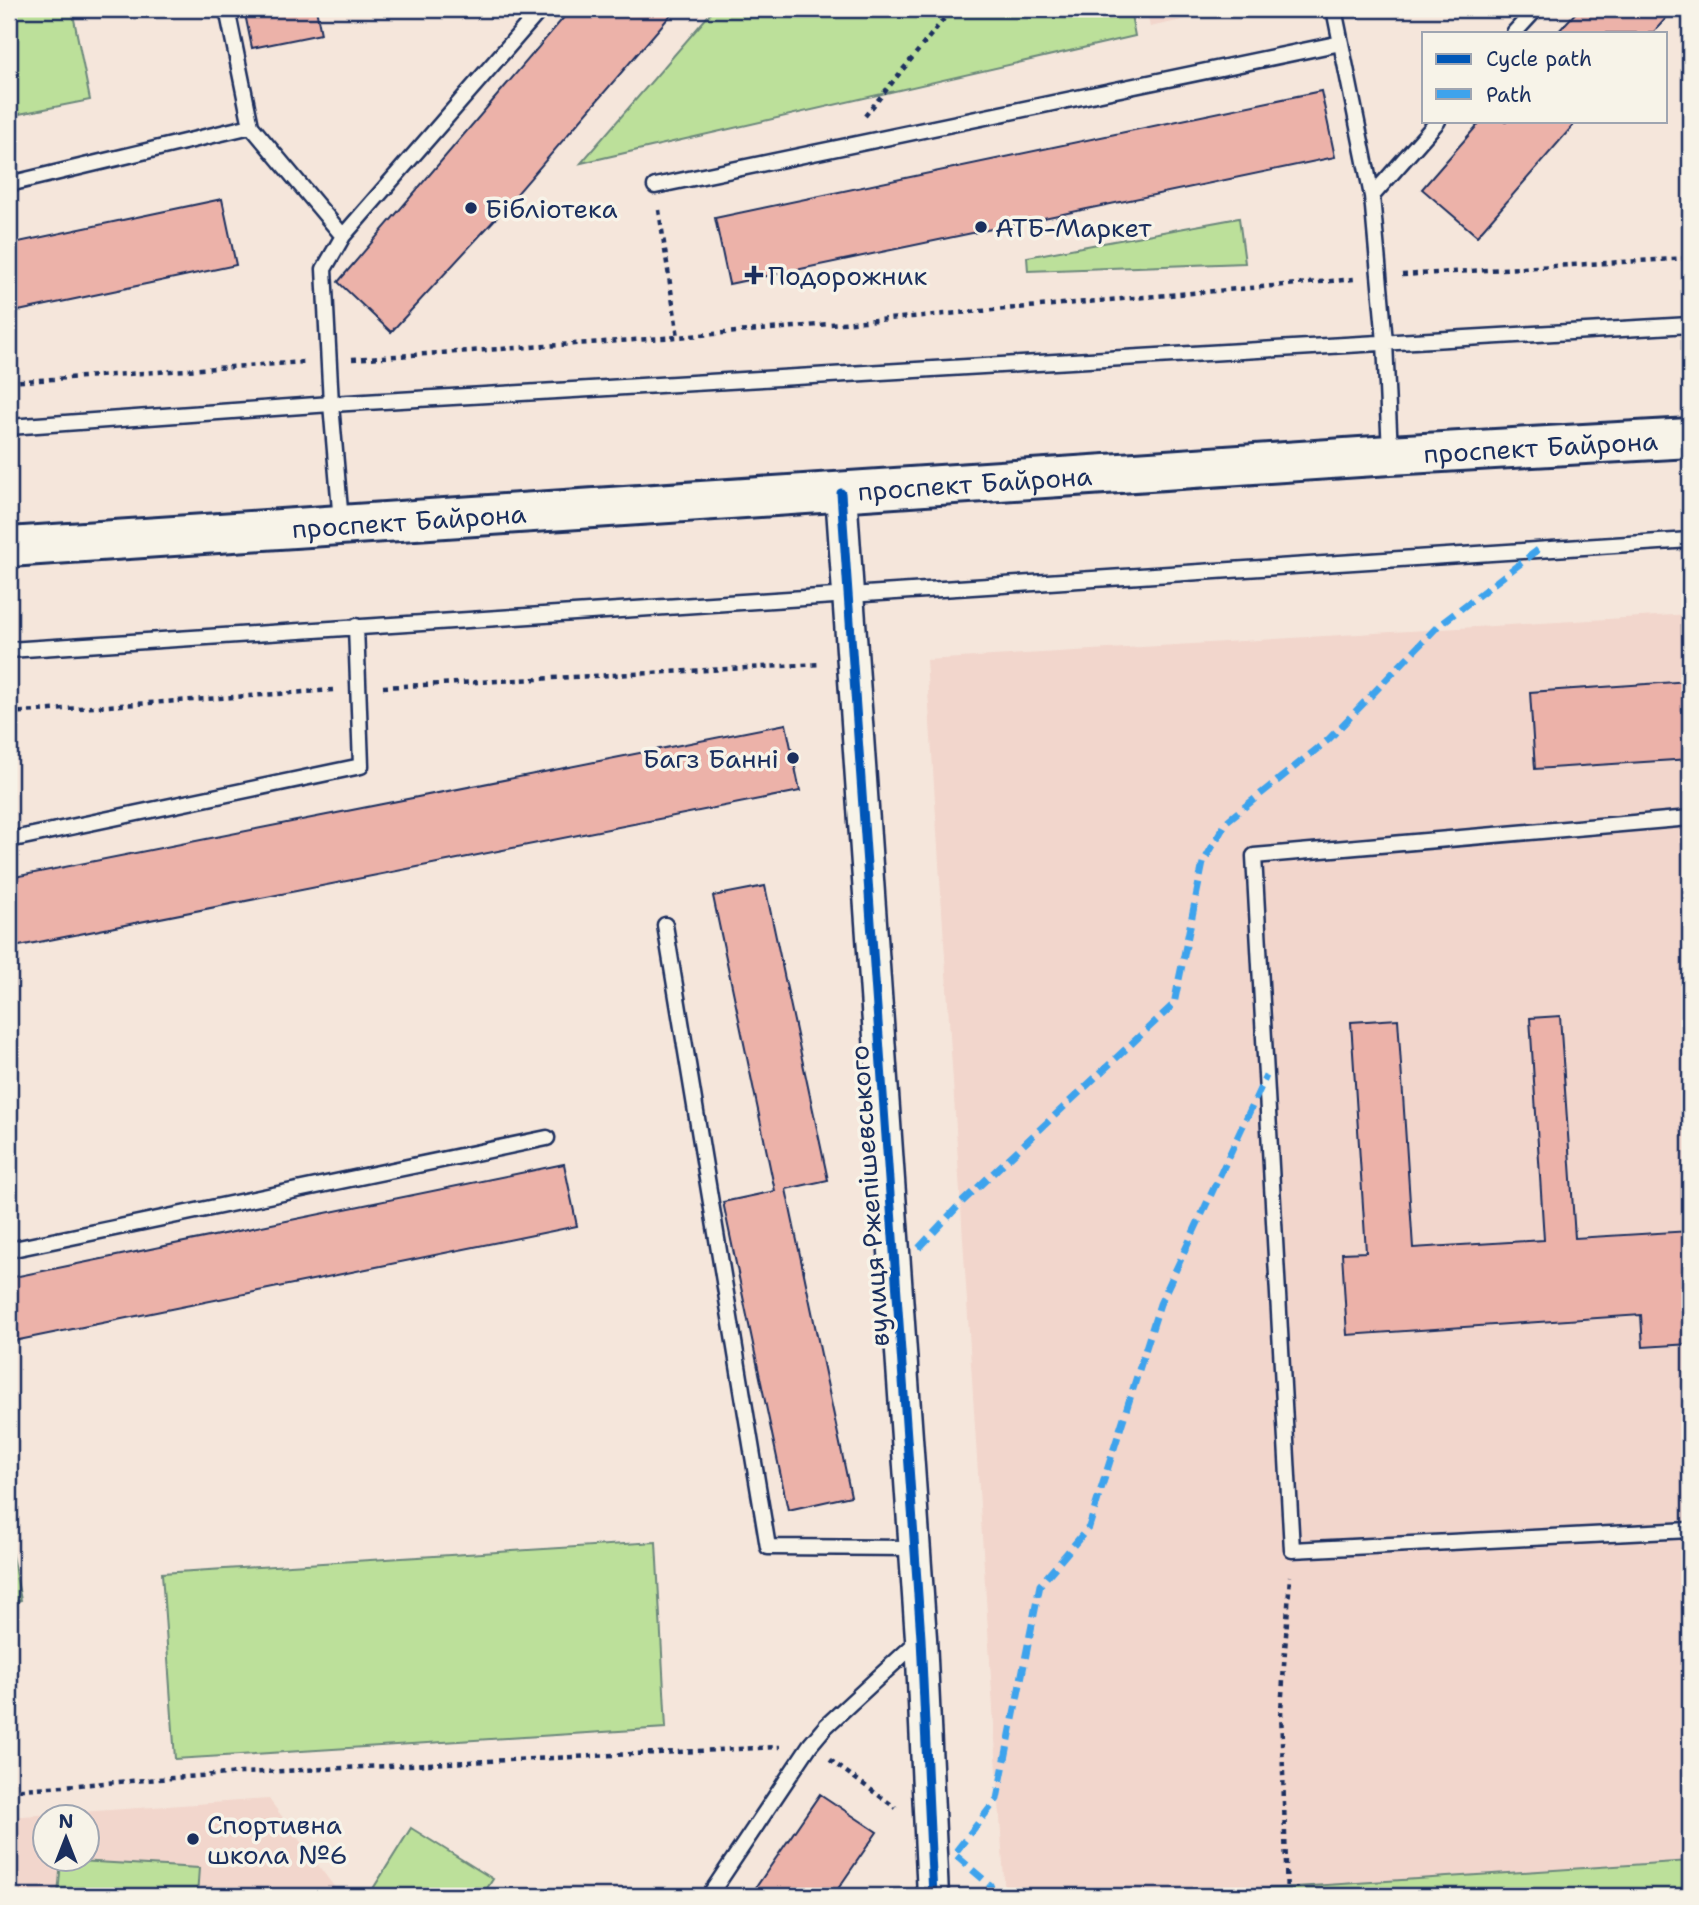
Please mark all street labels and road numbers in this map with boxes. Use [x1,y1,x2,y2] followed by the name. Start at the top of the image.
[1422,422,1659,471] street label: проспект Байрона
[857,457,1093,508] street label: проспект Байрона
[291,495,527,546] street label: проспект Байрона
[841,1044,897,1348] street label: вулиця Ржепішевського

